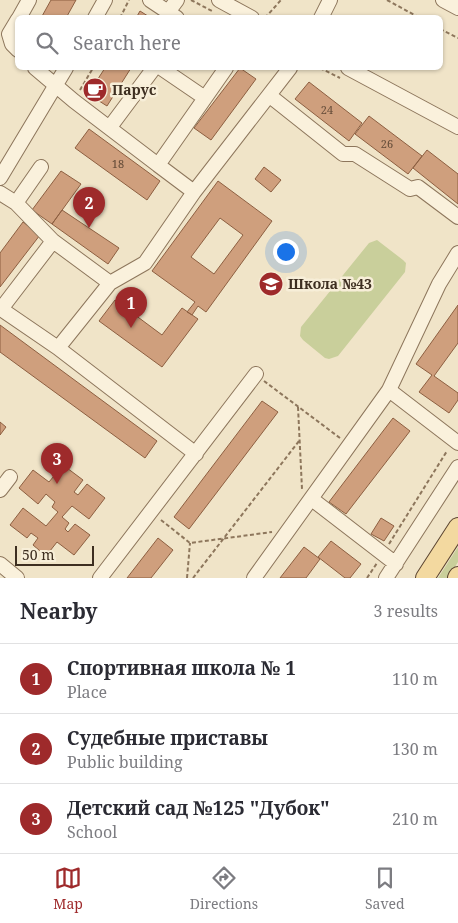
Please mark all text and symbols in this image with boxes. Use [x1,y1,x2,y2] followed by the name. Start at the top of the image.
[15,15,443,70] search box
[33,29,61,57] icon: search
[73,30,181,56] text: Search here
[82,77,108,103] cafe icon: Парус
[112,80,156,99] place label: Парус
[321,102,333,117] house number: 24
[381,136,393,151] house number: 26
[112,156,124,171] house number: 18
[73,187,105,228] pin: 2
[273,239,299,265] your location
[258,271,284,297] school or university icon: Школа №43
[288,274,372,293] place label: Школа №43
[115,287,147,328] pin: 1
[41,443,73,484] pin: 3
[15,543,94,566] scale bar
[22,545,55,564] text: 50 m
[20,597,98,625] text: Nearby
[374,600,438,622] text: 3 results
[67,655,296,681] text: Спортивная школа № 1
[31,668,41,690] text: 1
[392,668,438,690] text: 110 m
[67,681,107,703] text: Place
[67,725,268,751] text: Судебные приставы
[31,738,41,760] text: 2
[392,738,438,760] text: 130 m
[67,751,183,773] text: Public building
[67,795,330,821] text: Детский сад №125 "Дубок"
[31,808,41,830] text: 3
[392,808,438,830] text: 210 m
[67,821,117,843] text: School
[53,864,83,913] tab: Map
[190,864,258,913] tab: Directions
[365,864,405,913] tab: Saved

